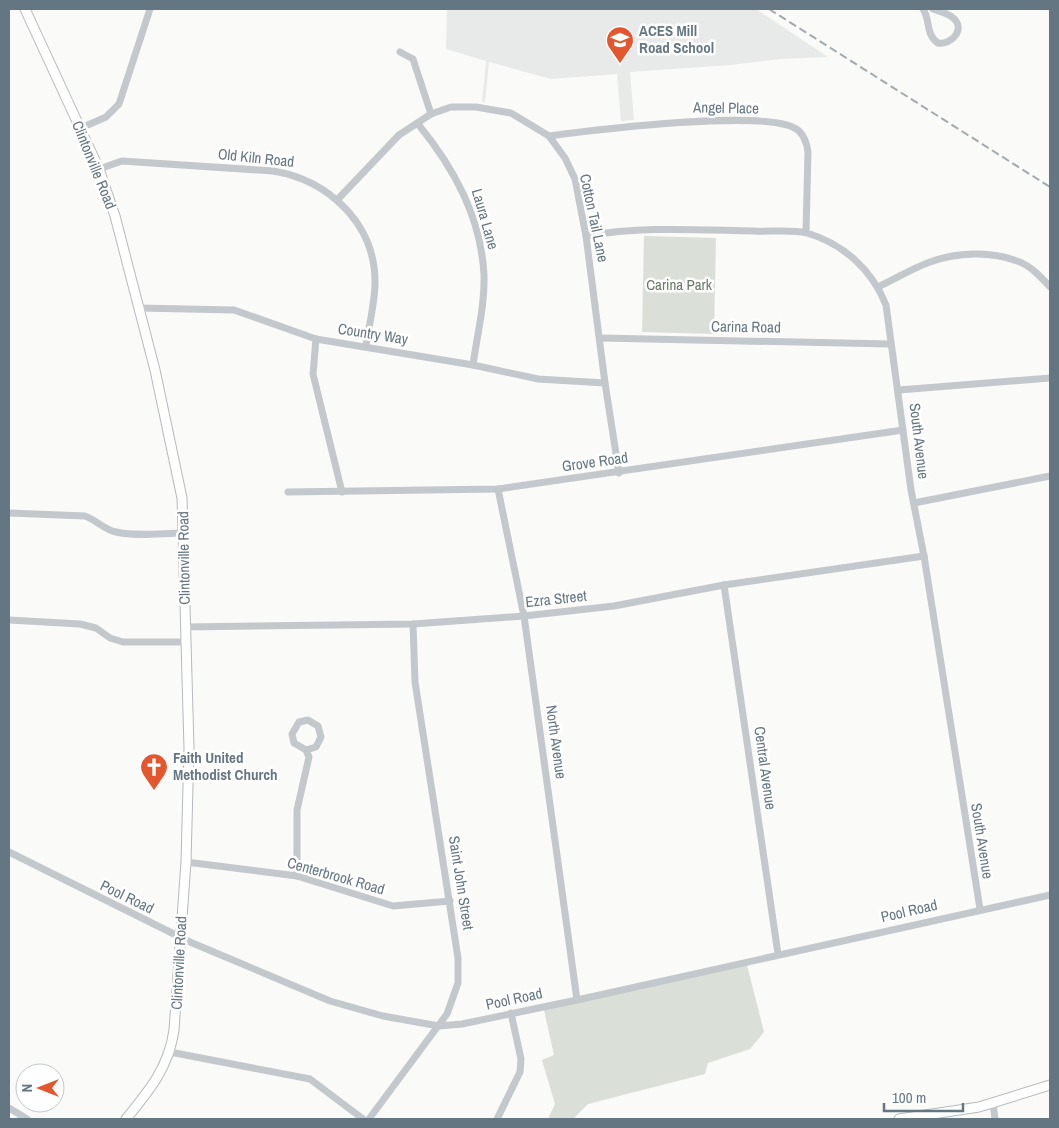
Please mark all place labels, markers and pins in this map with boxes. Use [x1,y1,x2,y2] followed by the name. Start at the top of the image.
[639,20,714,58] place label: ACES Mill Road School
[605,25,635,64] school or university icon: ACES Mill Road School
[173,747,278,785] place label: Faith United Methodist Church
[139,752,169,791] church icon: Faith United Methodist Church

